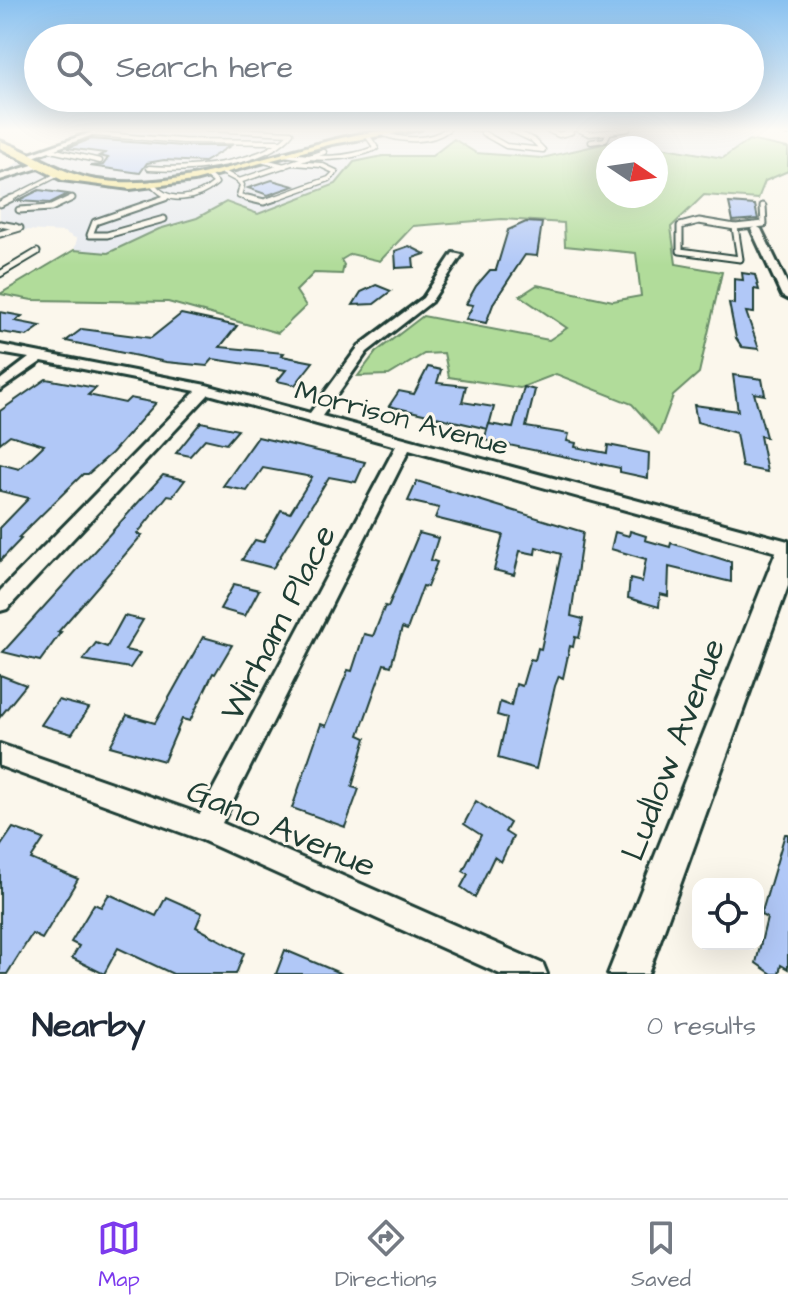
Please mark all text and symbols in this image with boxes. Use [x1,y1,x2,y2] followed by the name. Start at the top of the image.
[24,24,764,112] search box
[52,46,96,90] icon: search
[116,47,293,89] text: Search here
[596,136,668,208] north arrow
[290,371,513,466] street label: Morrison Avenue
[209,517,349,729] street label: Wirham Place
[609,632,738,868] street label: Ludlow Avenue
[179,767,383,890] street label: Gano Avenue
[692,878,764,950] map controls
[692,878,764,950] button: locate
[32,1002,146,1050] text: Nearby
[647,1008,756,1044] text: 0 results
[97,1216,141,1295] tab: Map
[335,1216,437,1295] tab: Directions
[631,1216,691,1295] tab: Saved

